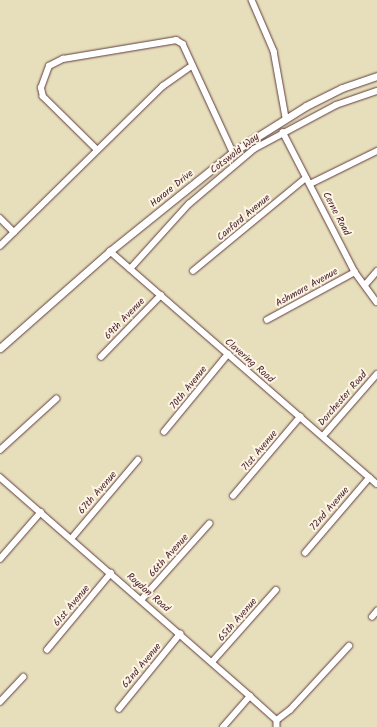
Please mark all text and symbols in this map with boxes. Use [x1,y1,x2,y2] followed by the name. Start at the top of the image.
[208,131,262,177] street label: Cotswold Way
[148,168,196,210] street label: Harare Drive
[320,190,352,238] street label: Cerne Road
[215,192,273,244] street label: Canford Avenue
[274,266,340,310] street label: Ashmore Avenue
[102,296,148,342] street label: 69th Avenue
[222,336,276,386] street label: Clavering Road
[168,364,210,412] street label: 70th Avenue
[316,369,370,429] street label: Dorchester Road
[240,428,280,474] street label: 71st Avenue
[76,469,120,517] street label: 67th Avenue
[308,485,352,533] street label: 72nd Avenue
[147,532,191,580] street label: 66th Avenue
[124,571,172,615] street label: Roydon Road
[51,583,93,629] street label: 61st Avenue
[216,596,260,644] street label: 65th Avenue
[120,641,164,691] street label: 62nd Avenue

